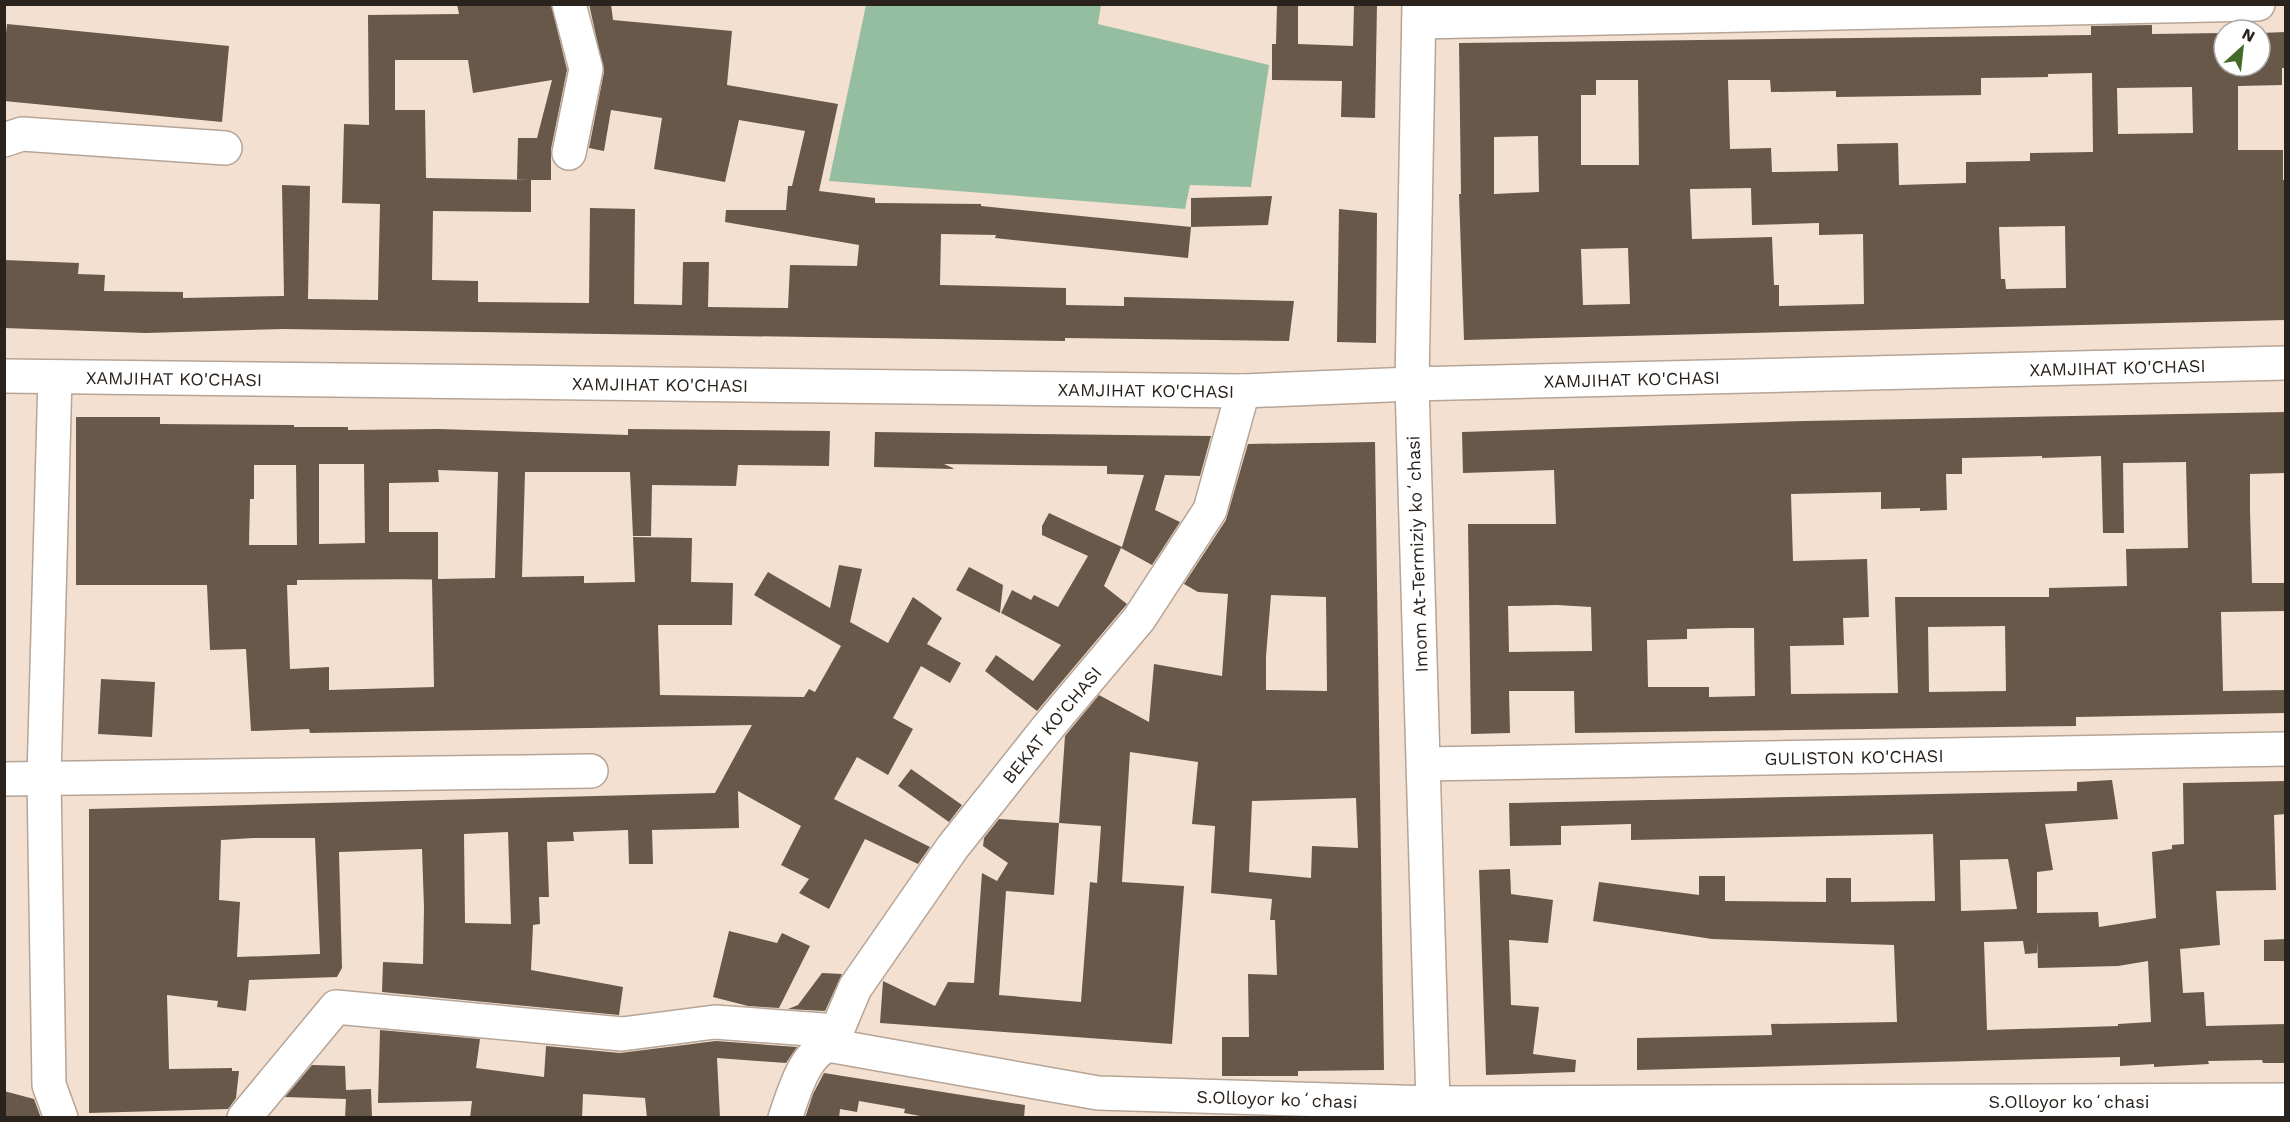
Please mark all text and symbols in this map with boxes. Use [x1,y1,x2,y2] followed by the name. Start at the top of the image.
[2212,18,2272,78] north arrow
[2239,24,2258,46] text: N
[2029,354,2206,380] street label: XAMJIHAT KO'CHASI
[86,366,262,390] street label: XAMJIHAT KO'CHASI
[1543,366,1720,391] street label: XAMJIHAT KO'CHASI
[572,372,748,396] street label: XAMJIHAT KO'CHASI
[1058,378,1234,401] street label: XAMJIHAT KO'CHASI
[1402,435,1432,673] street label: Imom At-Termiziy koʻchasi
[997,662,1105,787] street label: BEKAT KO'CHASI
[1764,744,1944,769] street label: GULISTON KO'CHASI
[1196,1086,1358,1112] street label: S.Olloyor koʻchasi
[1988,1091,2150,1112] street label: S.Olloyor koʻchasi

